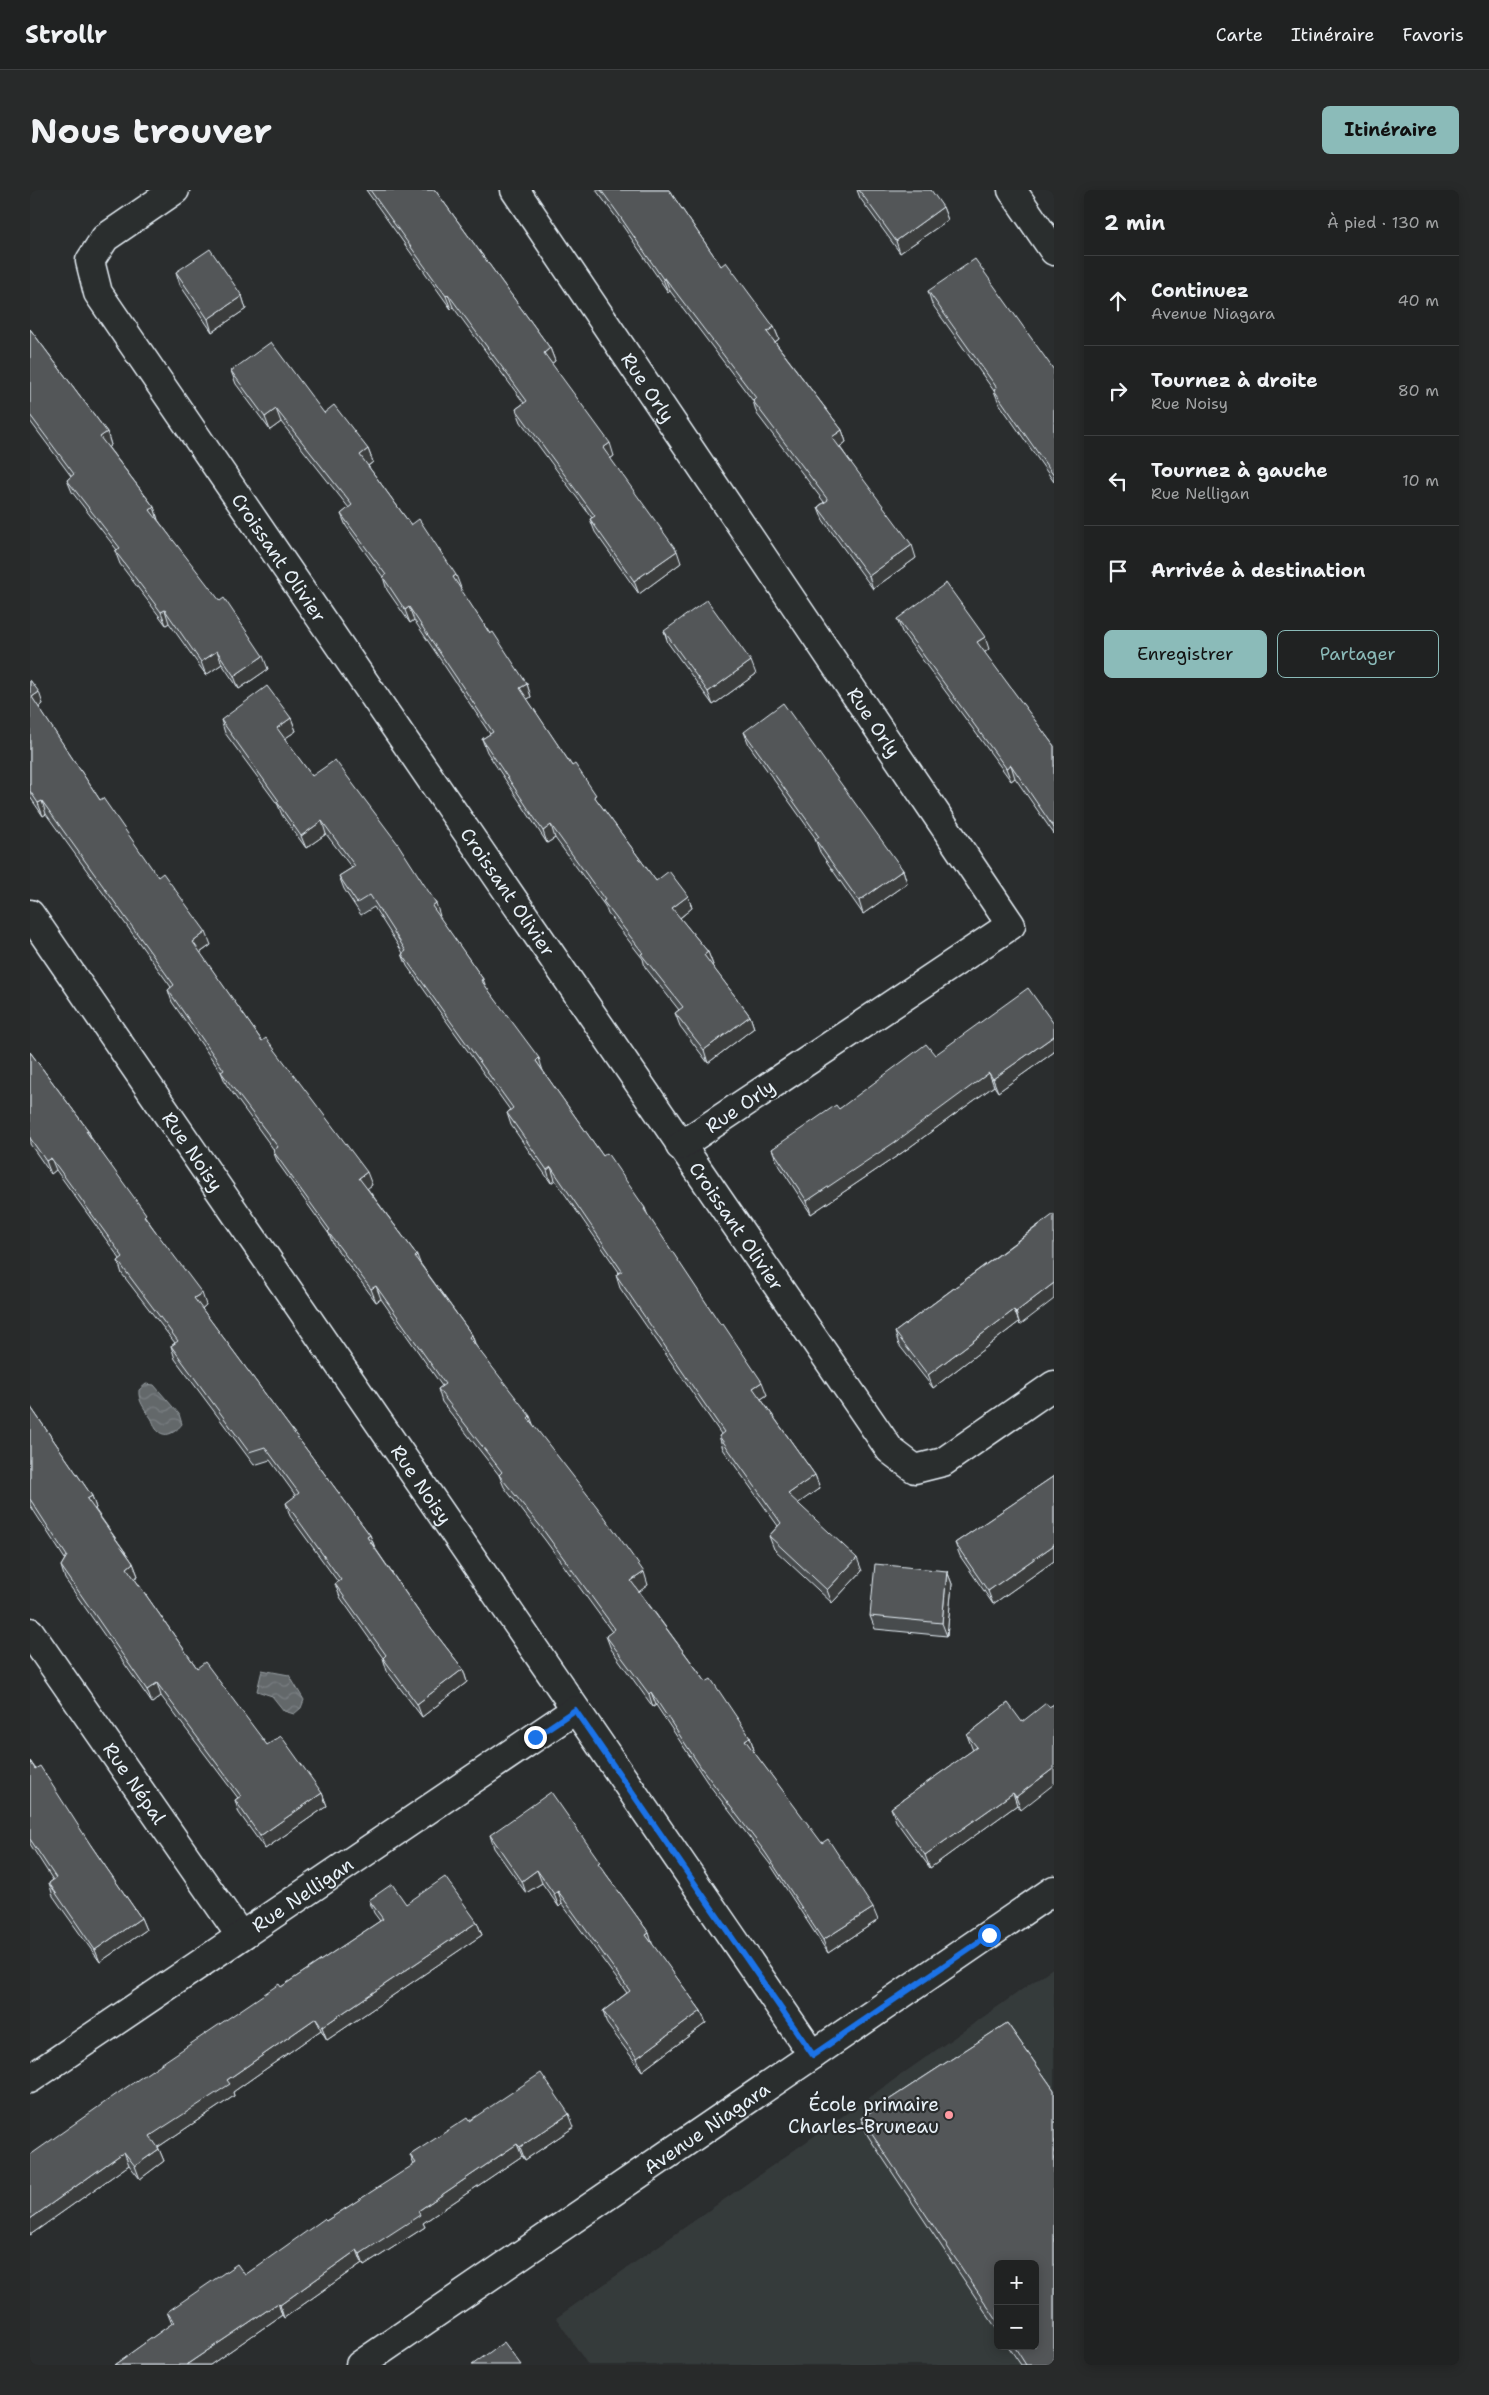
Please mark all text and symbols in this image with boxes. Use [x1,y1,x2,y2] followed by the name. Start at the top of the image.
[25,19,107,51] text: Strollr
[1216,23,1263,47] text: Carte
[1291,23,1375,47] text: Itinéraire
[1403,23,1464,47] text: Favoris
[1322,106,1459,154] button: Itinéraire
[30,107,272,154] text: Nous trouver
[1104,209,1165,237] text: 2 min
[1327,212,1439,233] text: À pied · 130 m
[1151,278,1249,303] text: Continuez
[1104,287,1132,315] icon: ahead
[1397,290,1439,311] text: 40 m
[1151,303,1275,324] text: Avenue Niagara
[615,348,680,427] street label: Rue Orly
[1151,368,1318,393] text: Tournez à droite
[1104,377,1132,405] icon: right
[1398,380,1439,401] text: 80 m
[1151,393,1228,414] text: Rue Noisy
[1151,458,1328,483] text: Tournez à gauche
[1104,467,1132,495] icon: left
[1402,470,1439,491] text: 10 m
[1151,483,1250,504] text: Rue Nelligan
[226,489,332,627] street label: Croissant Olivier
[1104,557,1132,585] icon: arrive
[1151,558,1365,583] text: Arrivée à destination
[1104,630,1267,678] button: Enregistrer
[1277,630,1439,678] button: Partager
[841,683,906,762] street label: Rue Orly
[455,823,560,961] street label: Croissant Olivier
[701,1074,780,1139] street label: Rue Orly
[156,1107,229,1196] street label: Rue Noisy
[683,1157,789,1296] street label: Croissant Olivier
[385,1440,457,1530] street label: Rue Noisy
[524,1726,547,1749] route end
[97,1738,172,1829] street label: Rue Népal
[247,1852,358,1938] street label: Rue Nelligan
[978,1924,1001,1947] route start
[639,2076,775,2180] street label: Avenue Niagara
[788,2091,939,2139] place label: École primaire Charles-Bruneau
[943,2109,955,2121] marker: École primaire Charles-Bruneau
[994,2260,1039,2350] map controls
[994,2260,1039,2305] button: +
[994,2305,1039,2350] button: −

